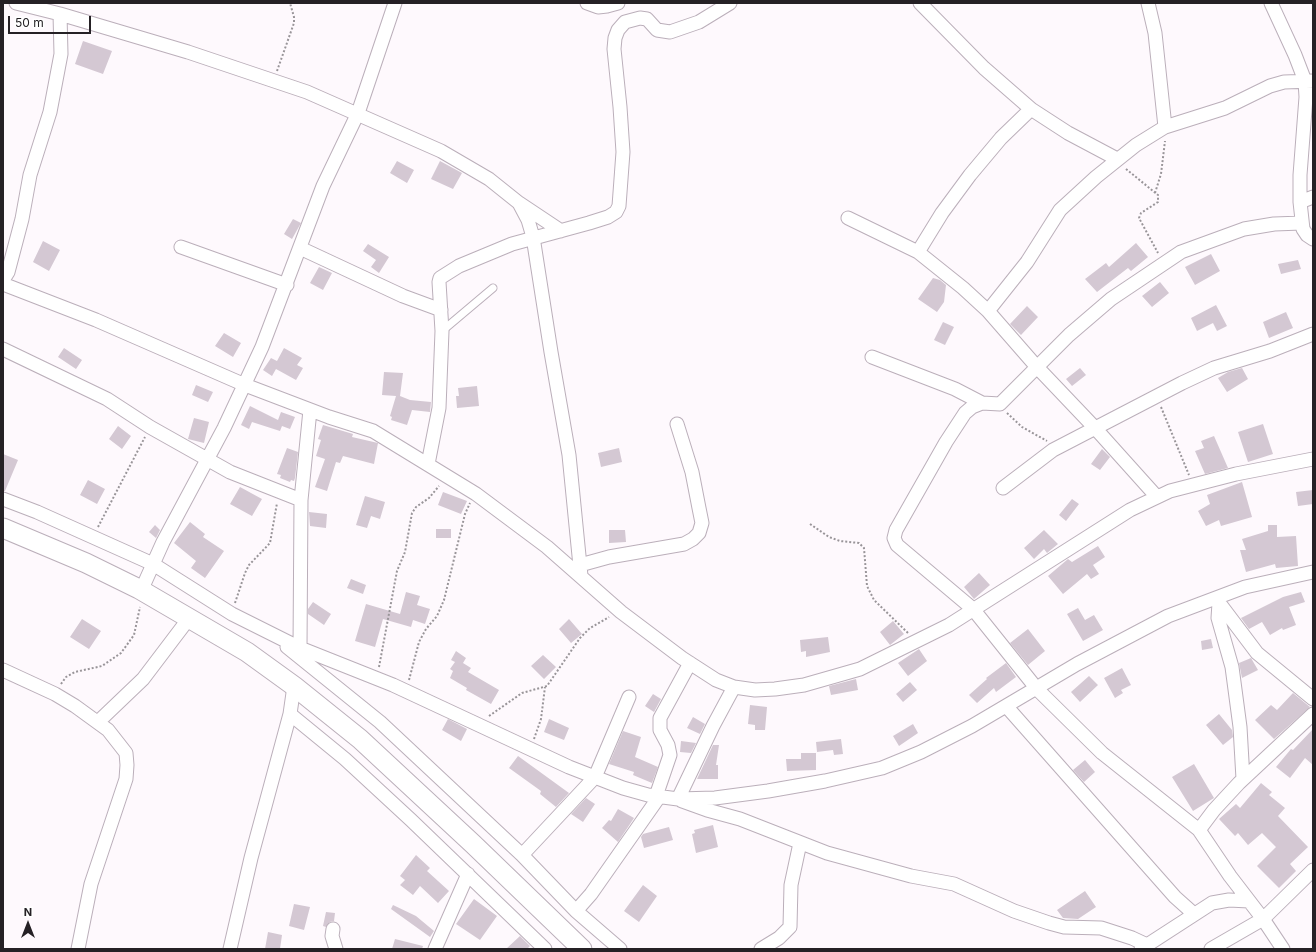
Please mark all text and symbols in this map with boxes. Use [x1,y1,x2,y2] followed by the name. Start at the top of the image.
[10,8,93,34] scale bar
[15,15,44,30] text: 50 m
[8,904,48,944] north arrow
[24,905,32,919] text: N

